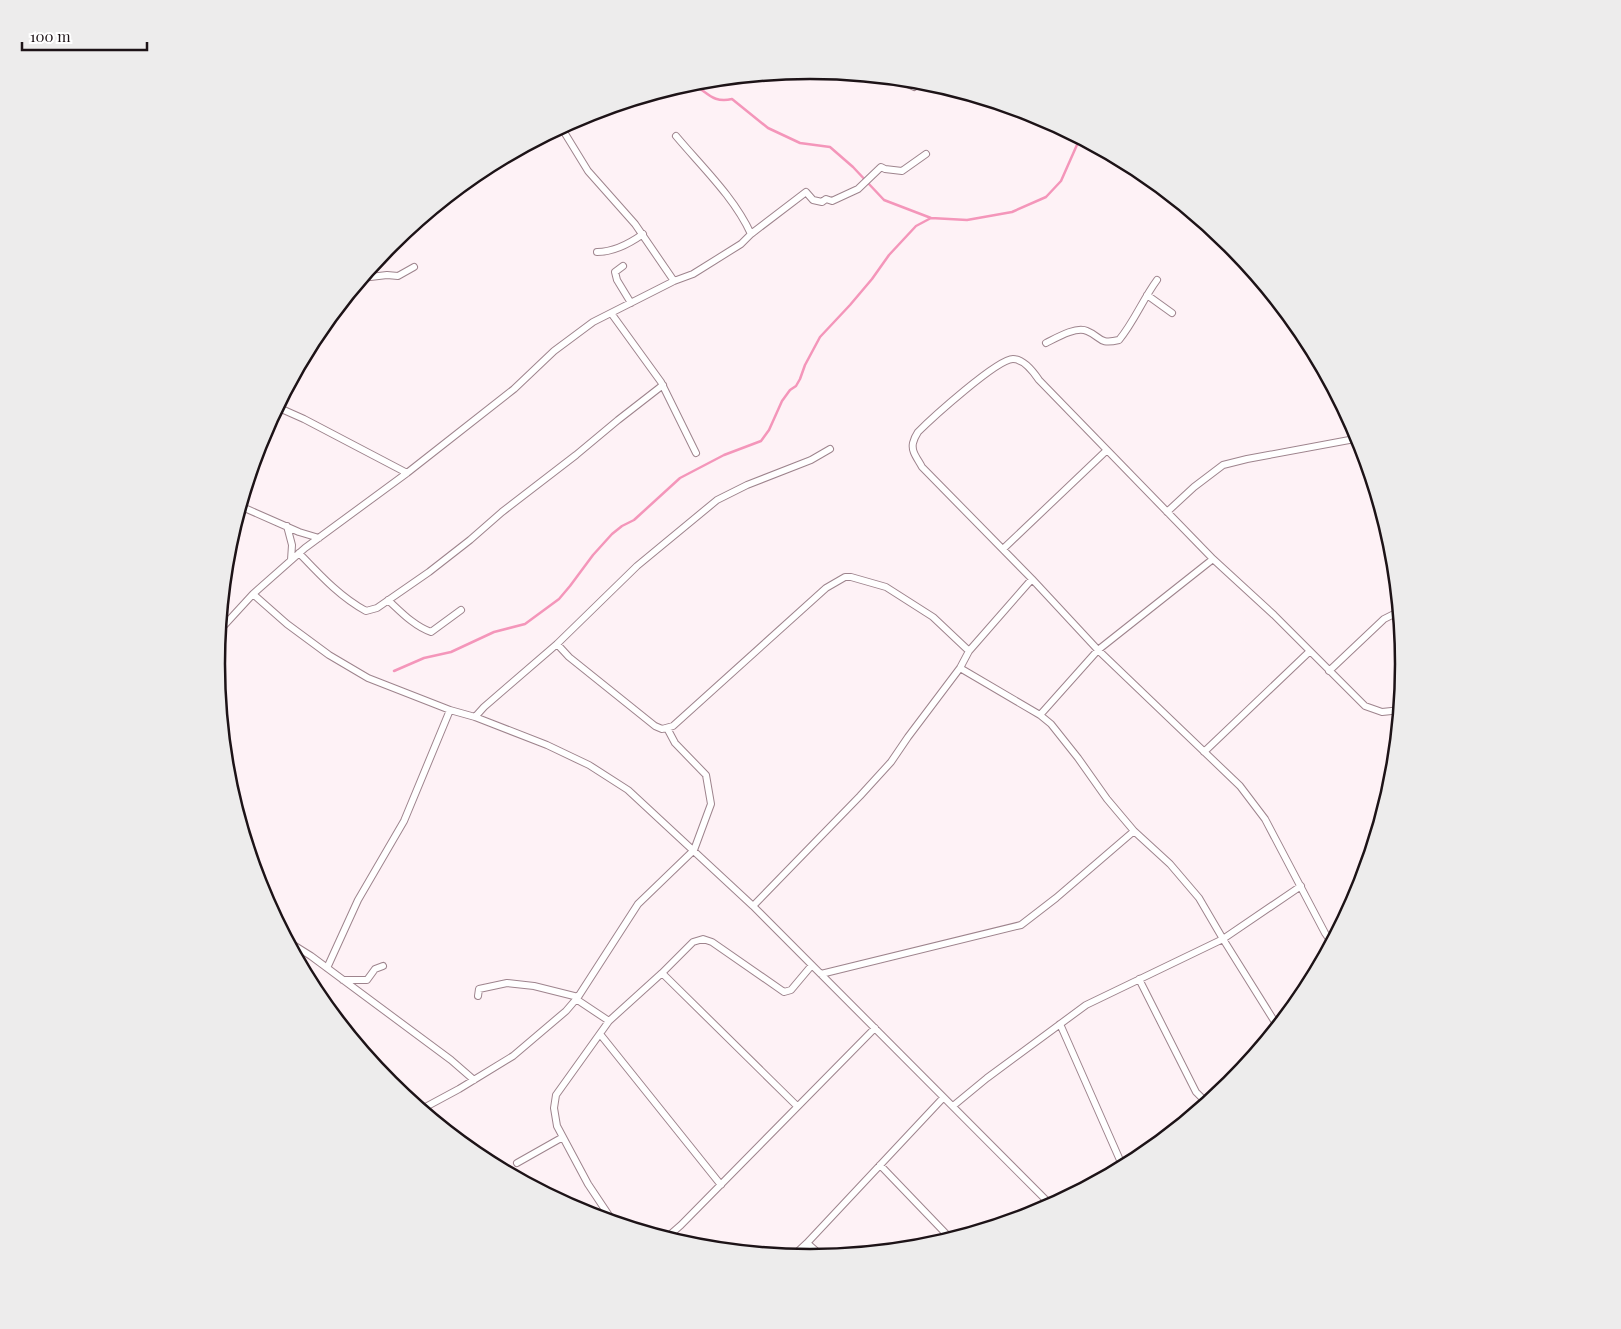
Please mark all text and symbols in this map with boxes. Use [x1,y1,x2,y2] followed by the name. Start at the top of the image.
[22,20,148,52] scale bar
[30,26,71,46] text: 100 m

